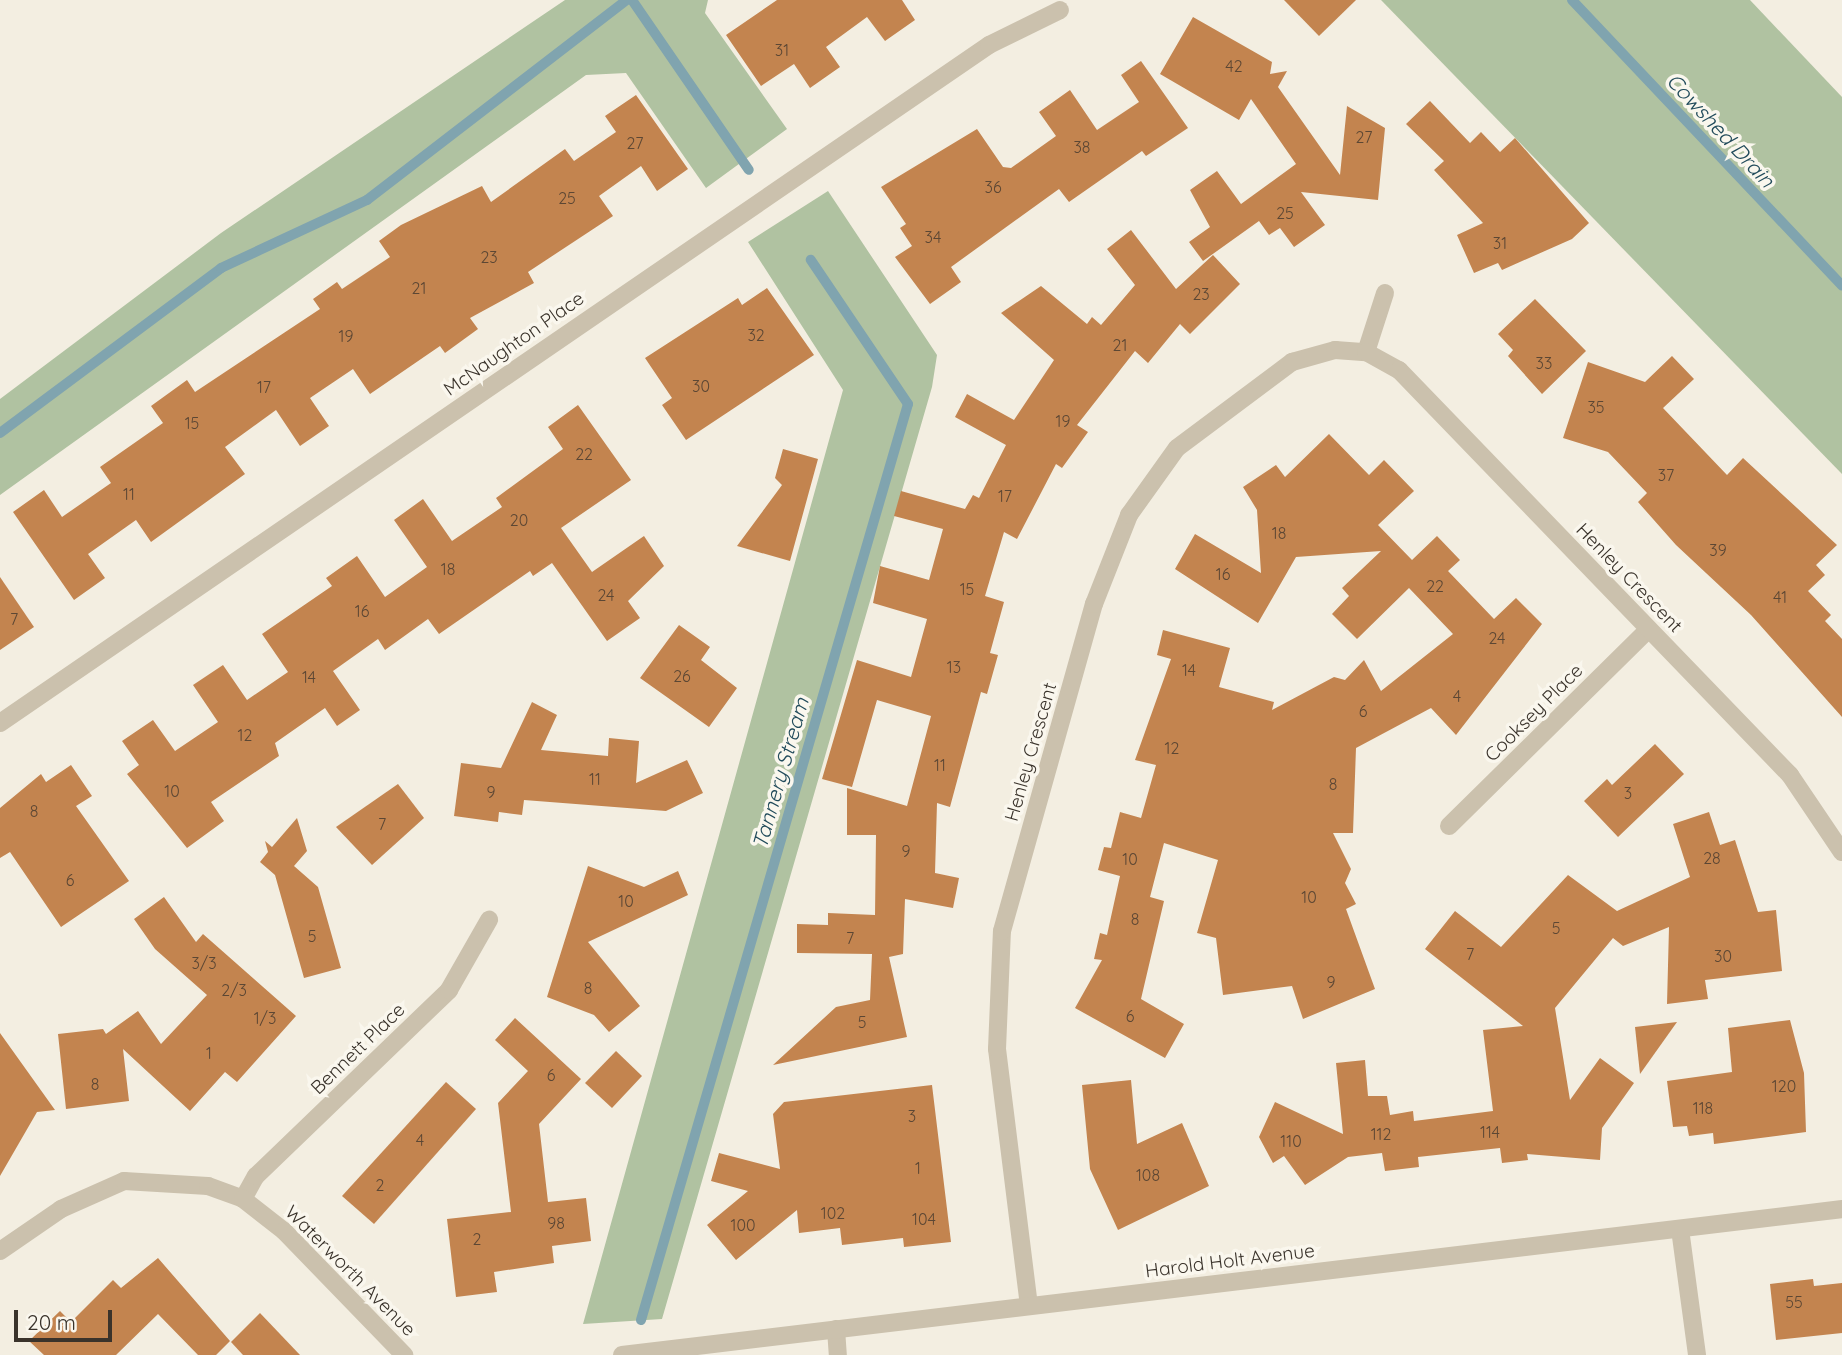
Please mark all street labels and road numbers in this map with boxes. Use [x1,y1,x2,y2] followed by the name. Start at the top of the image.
[440,287,588,401] street label: McNaughton Place
[1571,519,1687,637] street label: Henley Crescent
[1480,659,1588,767] street label: Cooksey Place
[1000,680,1062,824] street label: Henley Crescent
[306,999,410,1099] street label: Bennett Place
[280,1201,420,1341] street label: Waterworth Avenue
[1144,1239,1316,1283] street label: Harold Holt Avenue

